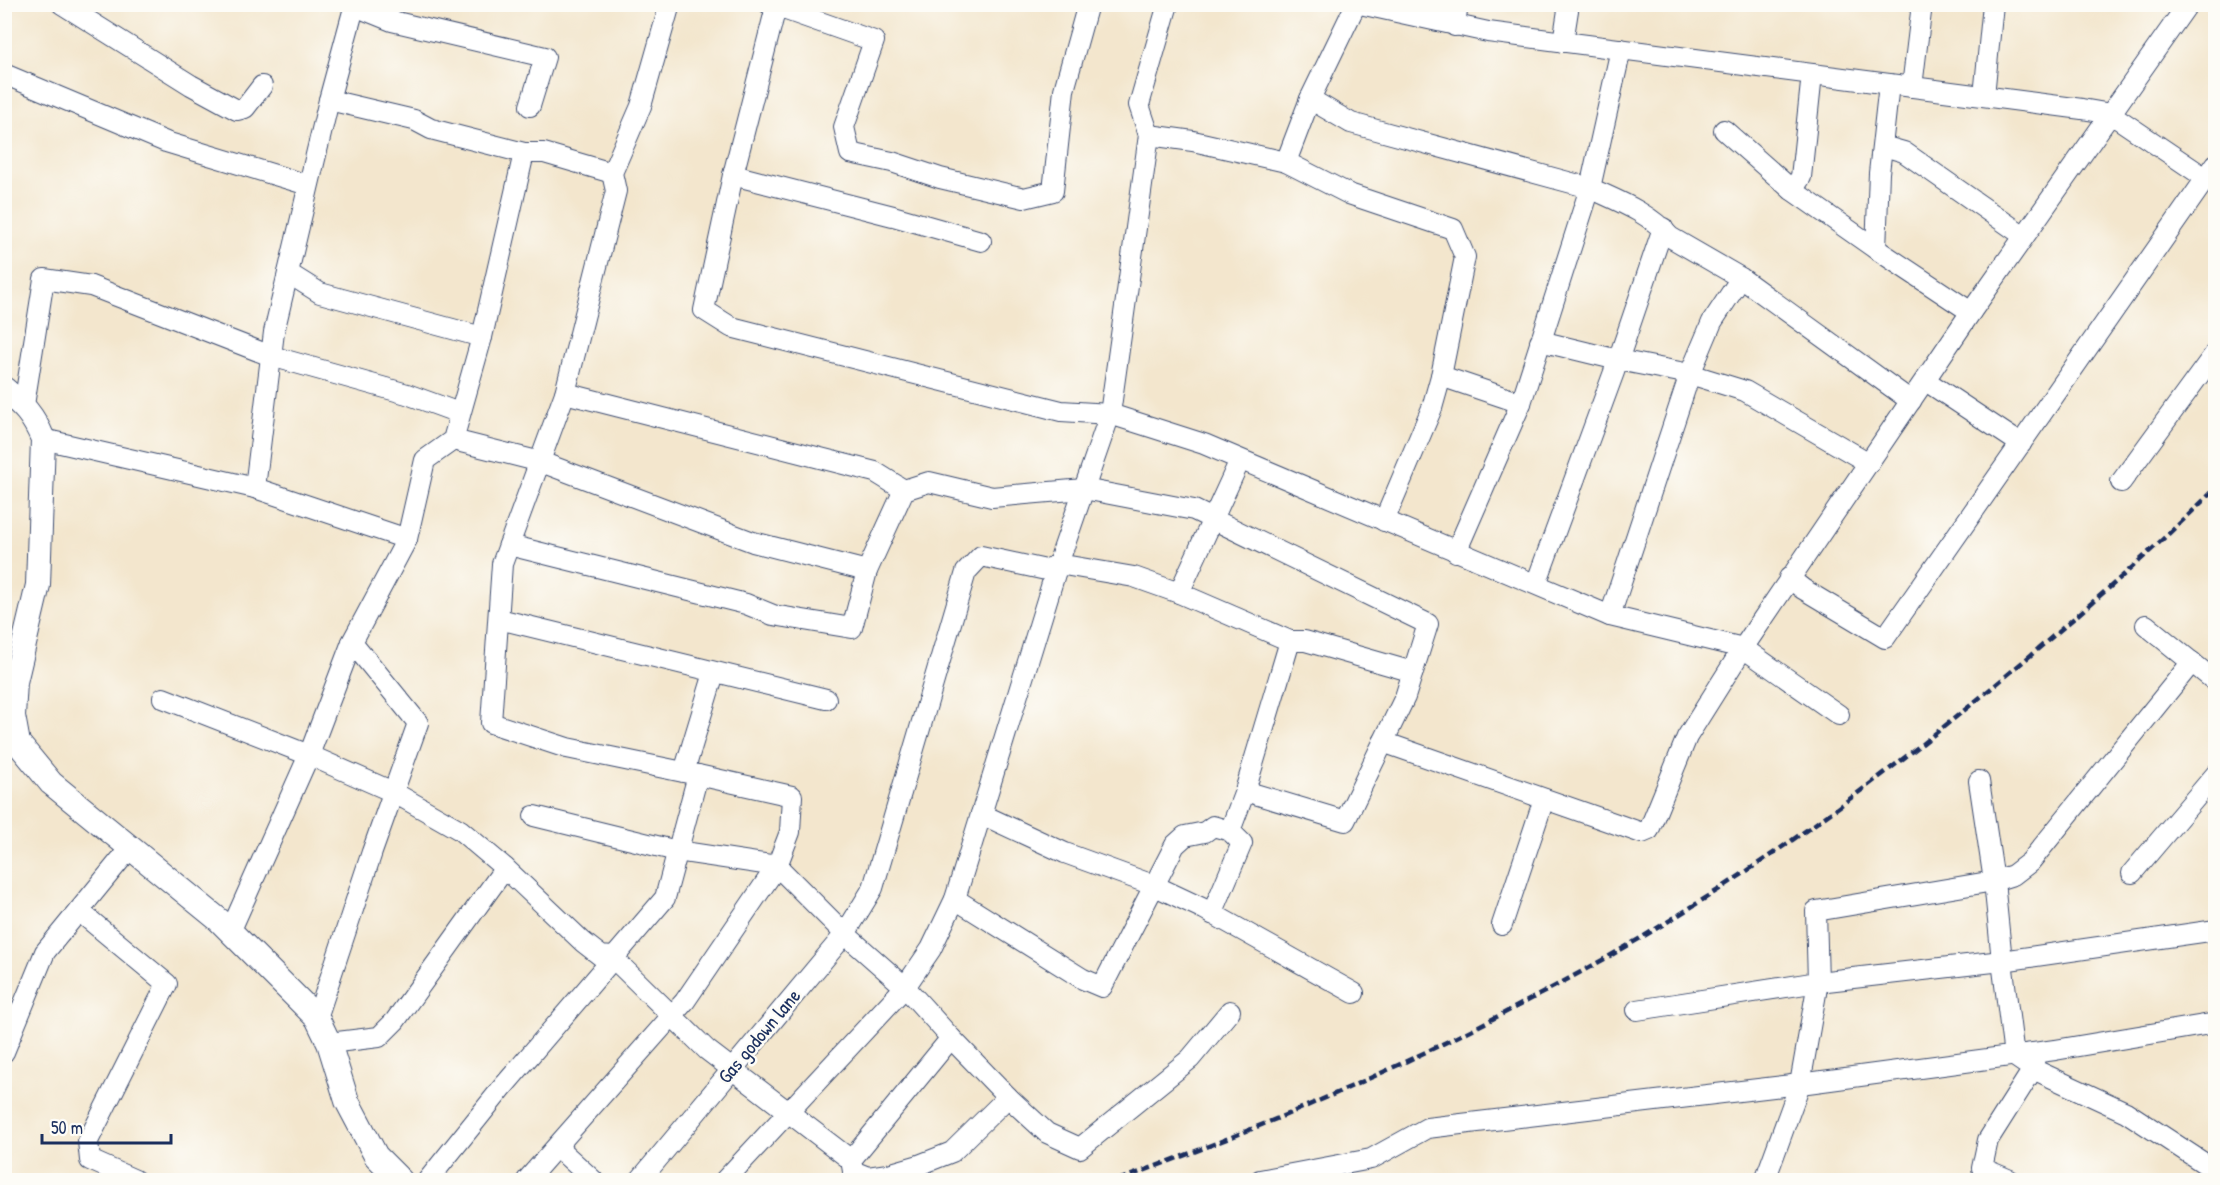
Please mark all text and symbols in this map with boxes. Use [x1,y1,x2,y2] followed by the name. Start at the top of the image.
[711,983,806,1089] street label: Gas godown lane
[42,1107,171,1145] scale bar
[51,1115,83,1140] text: 50 m

